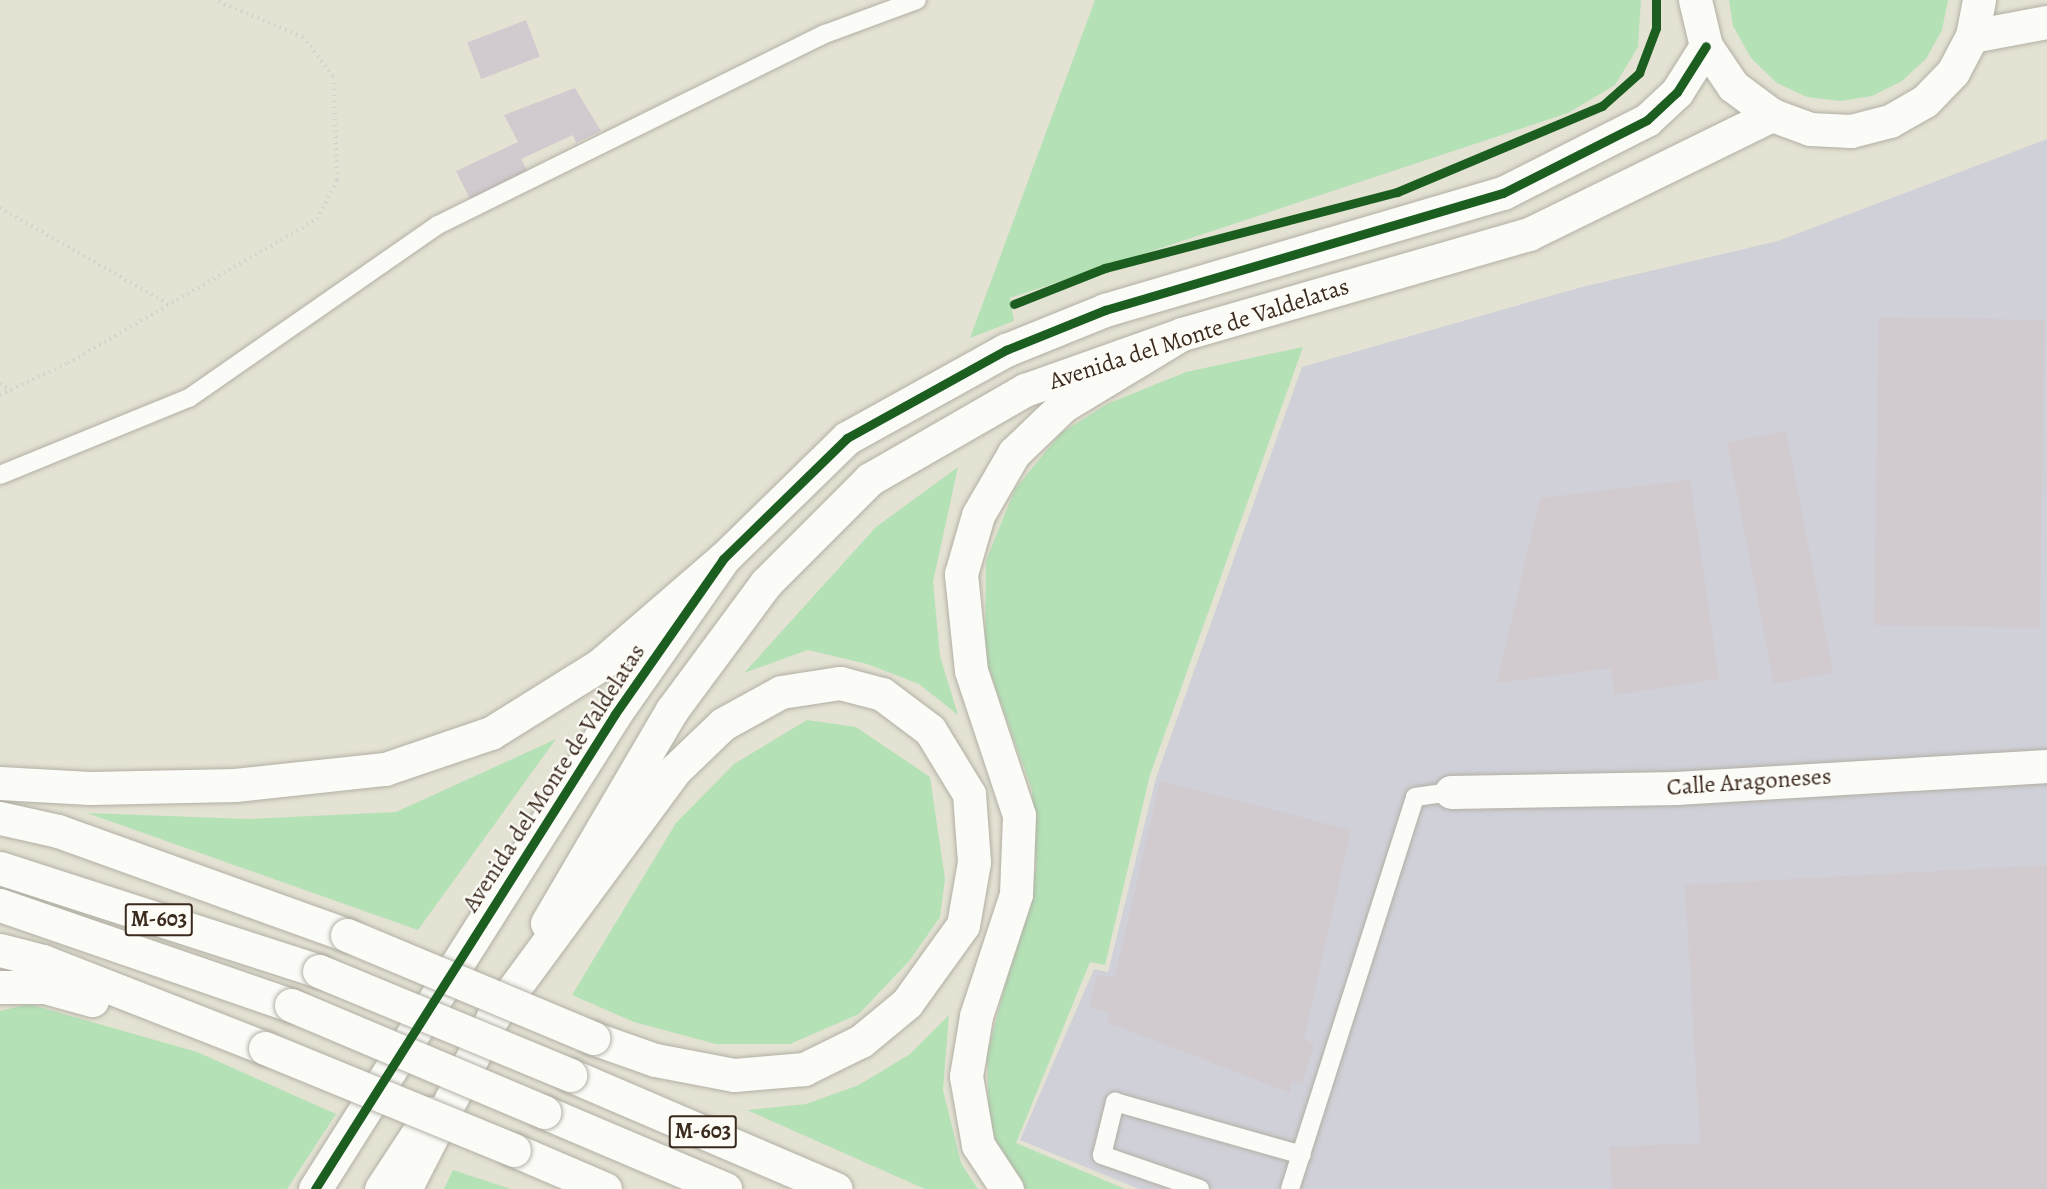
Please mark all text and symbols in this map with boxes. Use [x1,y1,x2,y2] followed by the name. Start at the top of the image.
[1045,272,1353,396] street label: Avenida del Monte de Valdelatas
[457,639,651,917] street label: Avenida del Monte de Valdelatas
[1666,762,1832,802] street label: Calle Aragoneses
[124,901,194,939] road number: M-603
[668,1113,738,1151] road number: M-603

